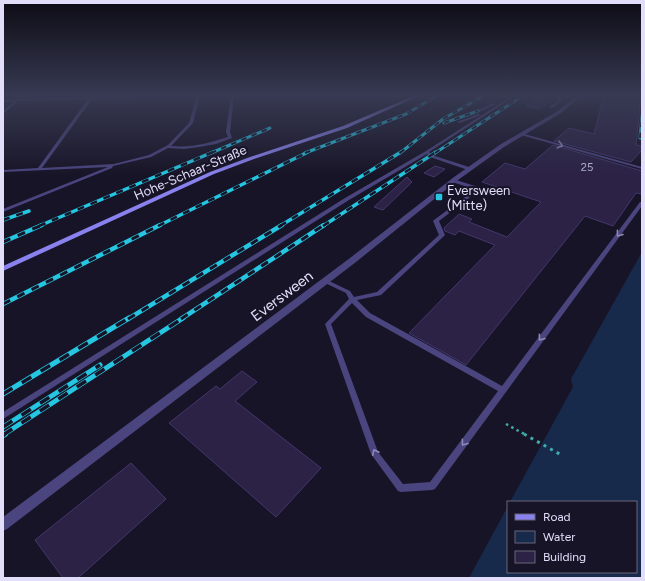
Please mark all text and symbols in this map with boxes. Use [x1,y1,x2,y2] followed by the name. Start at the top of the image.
[556,140,563,149] one-way arrow
[132,142,249,203] street label: Hohe-Schaar-Straße
[581,161,593,174] house number: 25
[447,183,510,213] place label: Eversween (Mitte)
[434,192,444,202] marker: Eversween (Mitte)
[617,229,624,236] one-way arrow
[247,267,317,325] street label: Eversween
[539,334,546,341] one-way arrow
[462,438,469,445] one-way arrow
[372,449,380,456] one-way arrow
[507,501,637,573] legend
[543,510,571,524] text: Road
[543,530,575,544] text: Water
[543,550,586,564] text: Building

